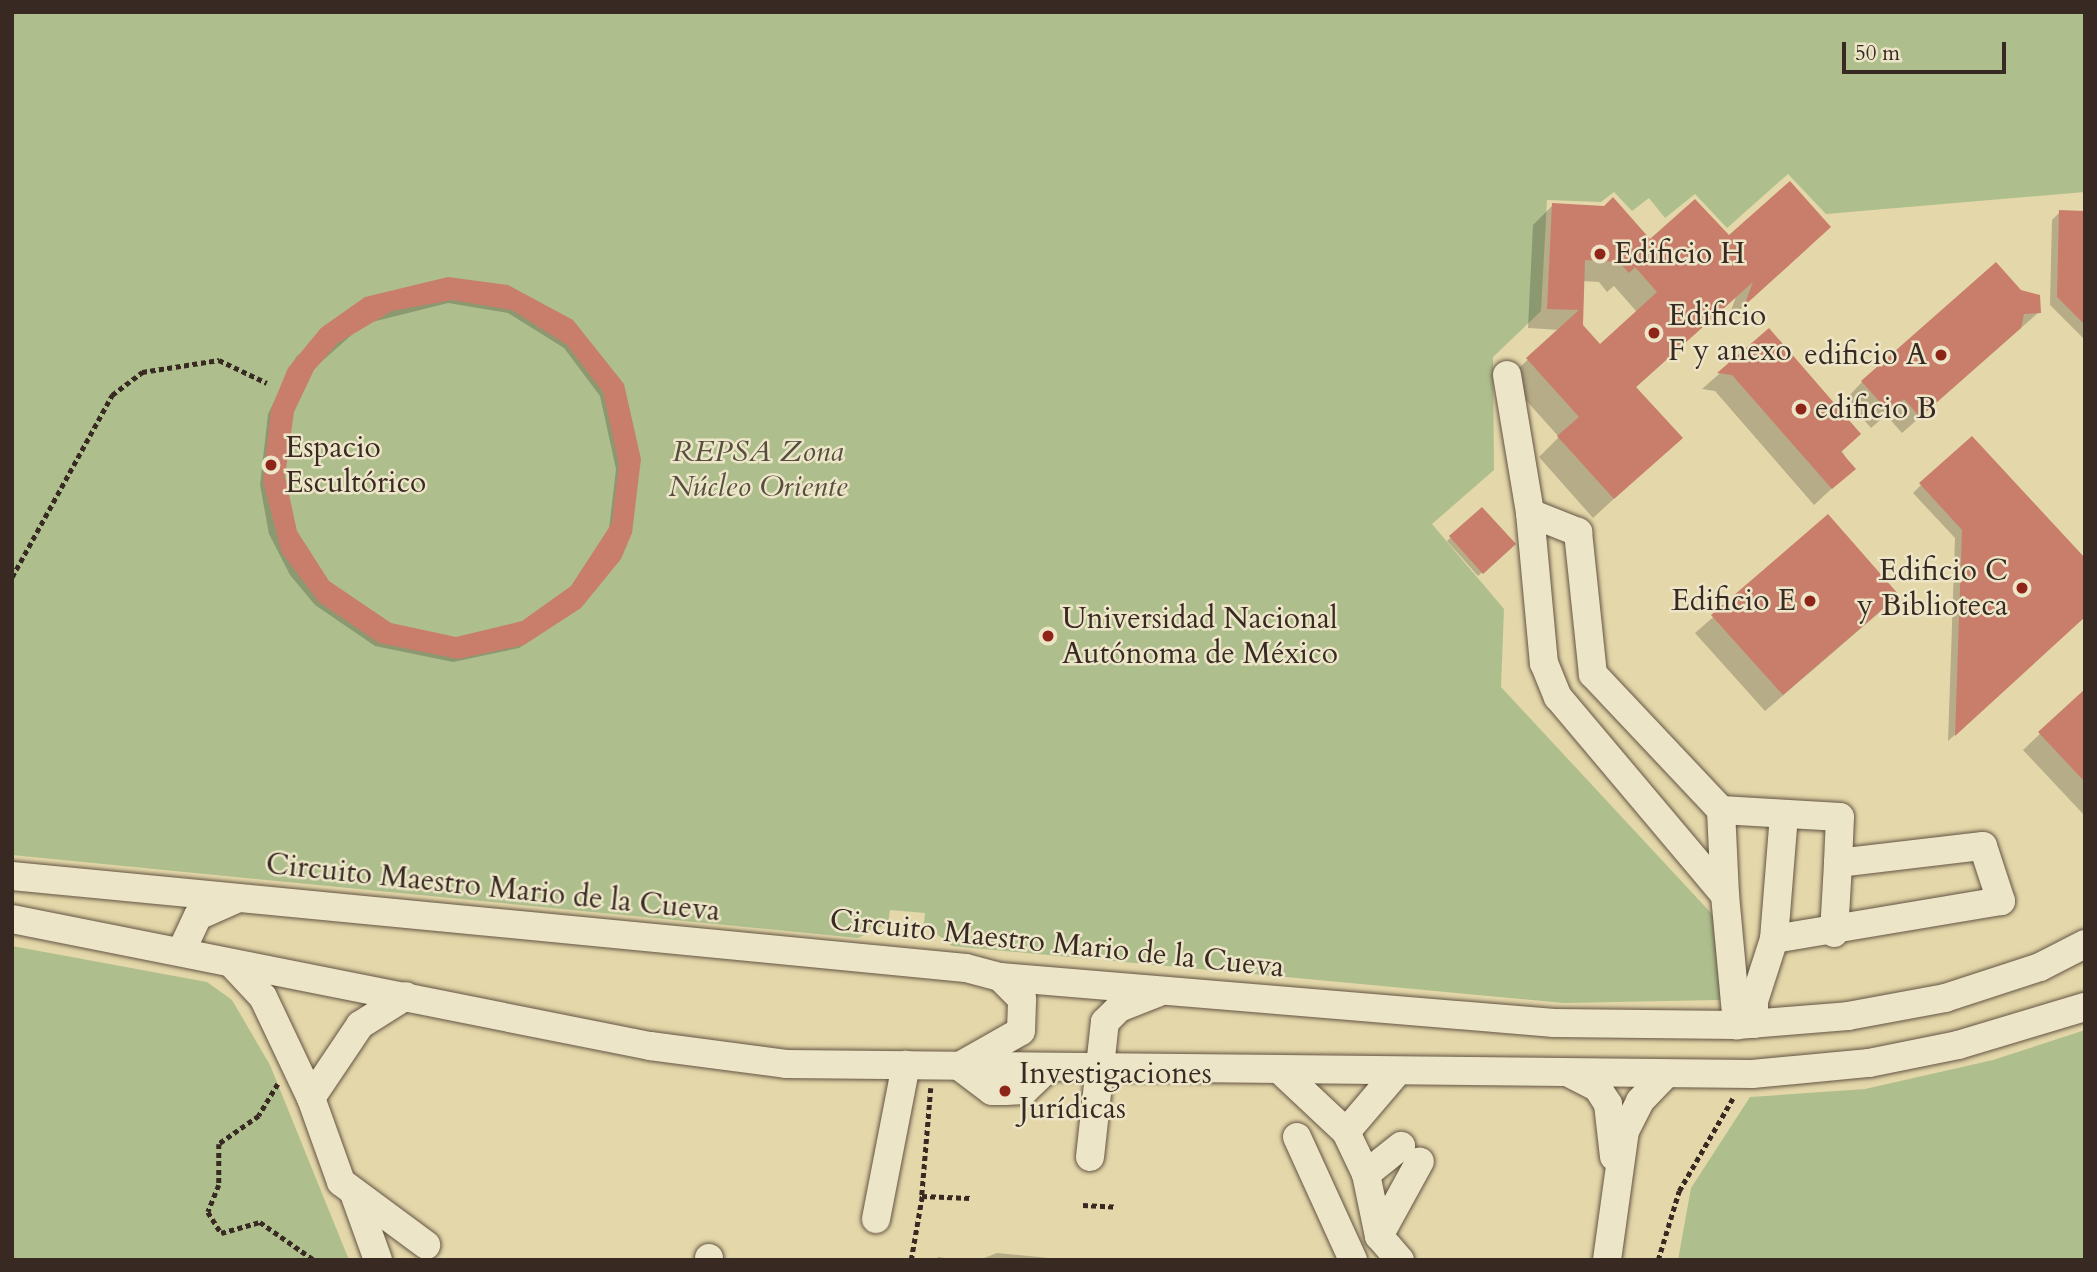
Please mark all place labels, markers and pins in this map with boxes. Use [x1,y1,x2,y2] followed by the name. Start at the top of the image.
[1614,236,1745,272] place label: Edificio H
[1592,246,1608,262] marker: Edificio H
[1668,298,1792,368] place label: Edificio F y anexo
[1646,325,1662,341] marker: Edificio F y anexo
[1804,337,1927,373] place label: edificio A
[1933,347,1949,363] marker: edificio A
[1815,391,1937,427] place label: edificio B
[1793,401,1809,417] marker: edificio B
[285,430,426,500] place label: Espacio Escultórico
[263,457,279,473] marker: Espacio Escultórico
[1857,553,2008,624] place label: Edificio C y Biblioteca
[2014,580,2030,596] marker: Edificio C y Biblioteca
[1671,583,1796,619] place label: Edificio E
[1802,593,1818,609] marker: Edificio E
[1062,601,1338,672] place label: Universidad Nacional Autónoma de México
[1040,628,1056,644] marker: Universidad Nacional Autónoma de México
[1019,1056,1212,1126] place label: Investigaciones Jurídicas
[997,1083,1013,1099] marker: Investigaciones Jurídicas

